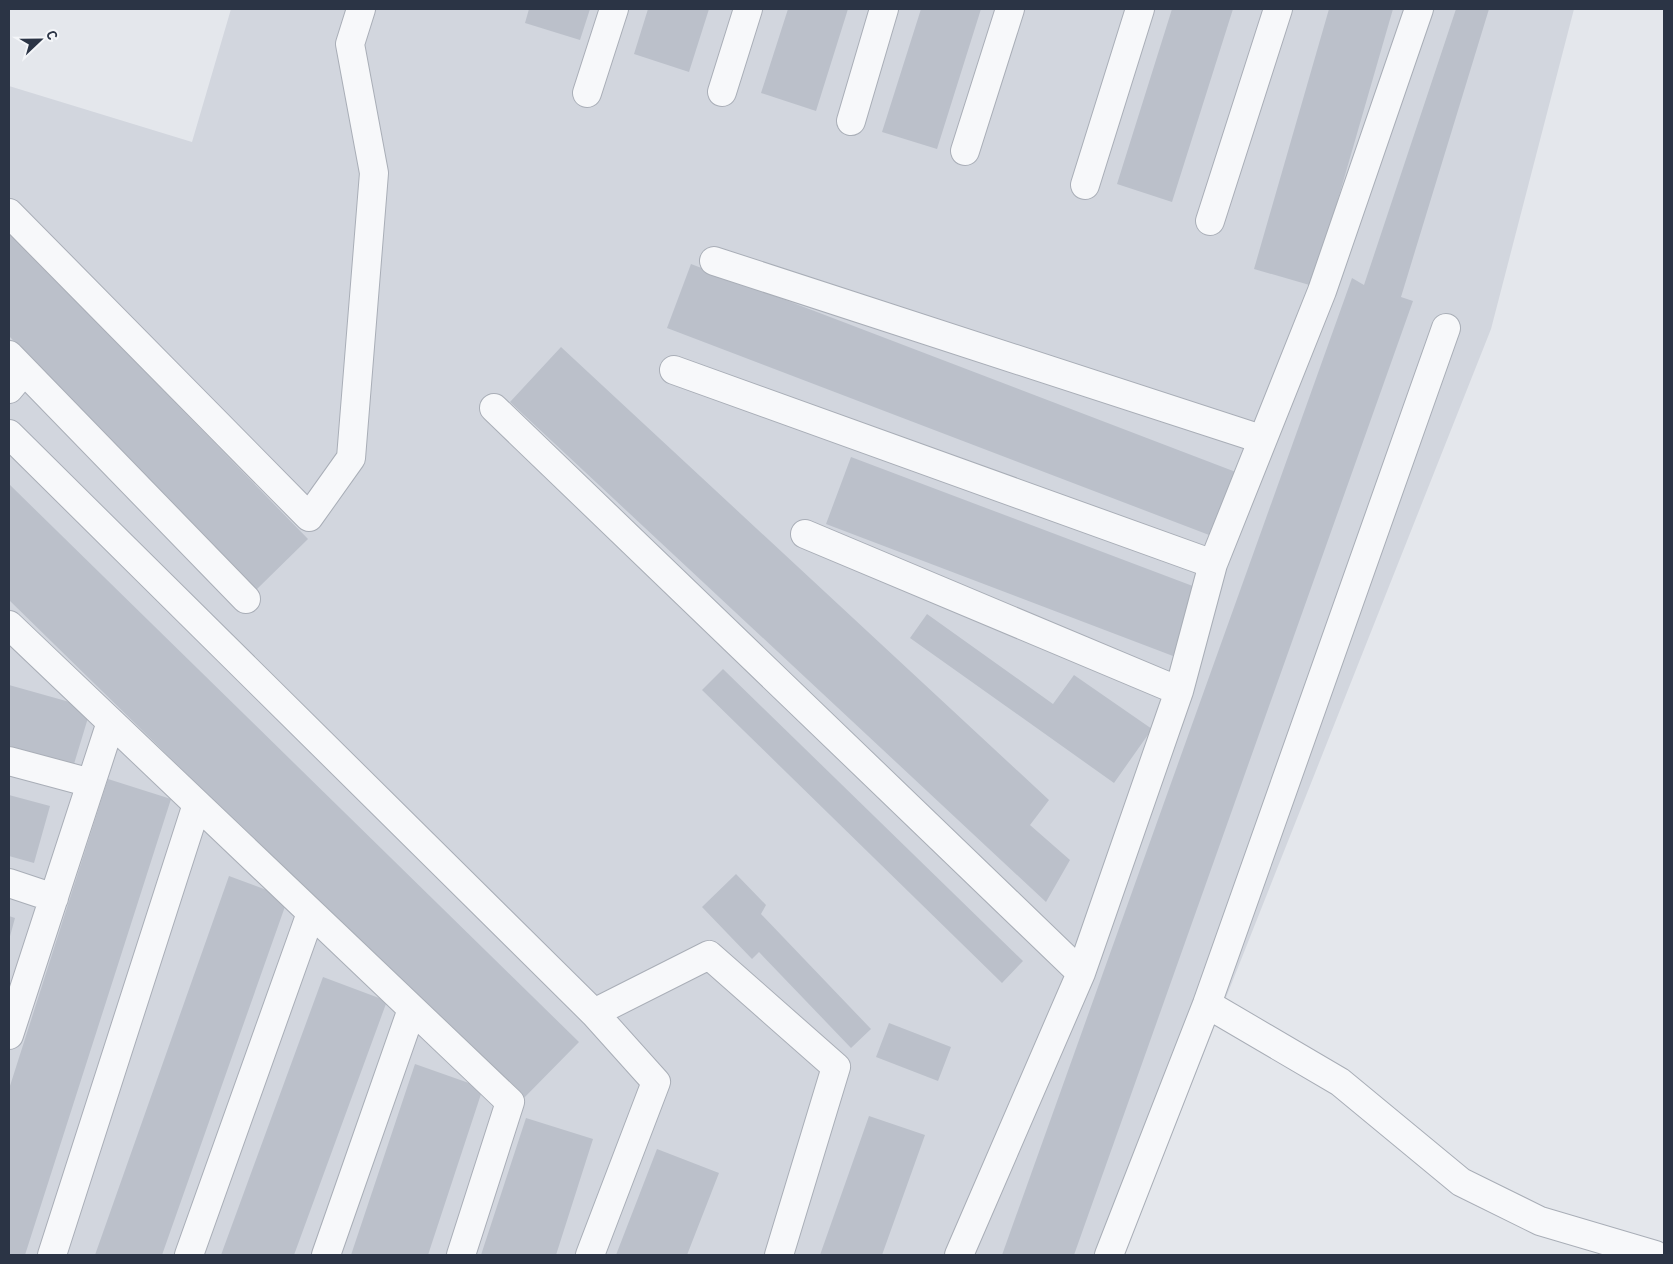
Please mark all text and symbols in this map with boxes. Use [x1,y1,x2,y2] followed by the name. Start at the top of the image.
[15,15,65,65] north arrow
[41,28,60,43] text: С

